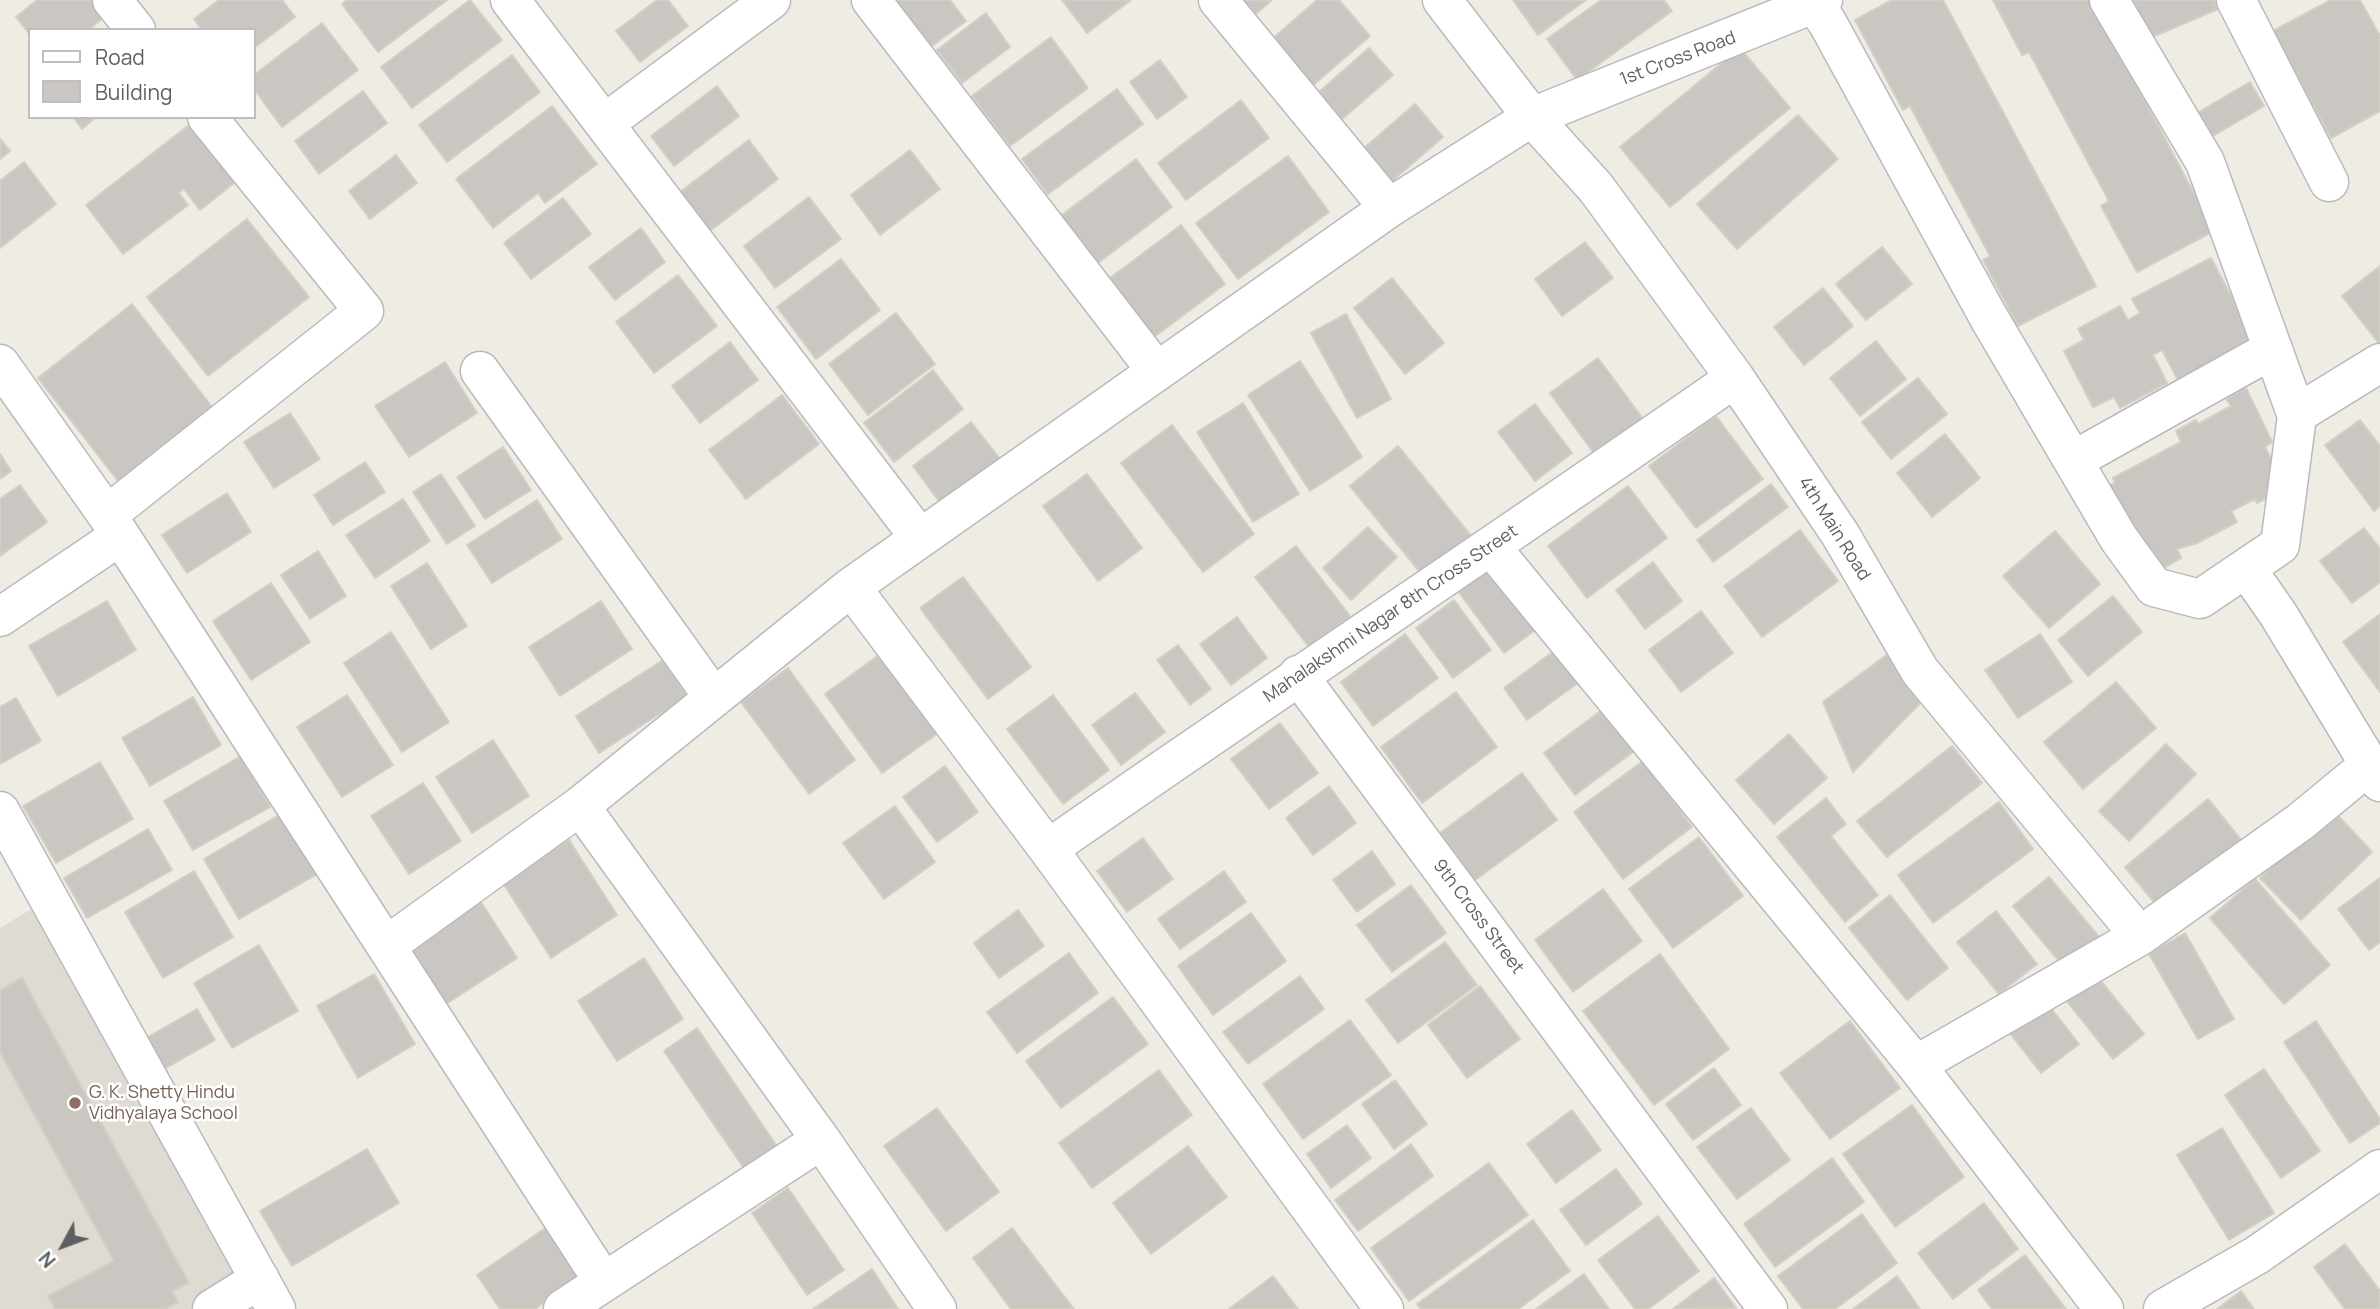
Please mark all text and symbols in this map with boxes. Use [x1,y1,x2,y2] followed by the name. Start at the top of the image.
[1617,27,1739,91] street label: 1st Cross Road
[28,28,256,119] legend
[95,43,145,71] text: Road
[95,78,172,106] text: Building
[1793,473,1875,585] street label: 4th Main Road
[1260,521,1522,707] street label: Mahalakshmi Nagar 8th Cross Street
[1428,855,1528,979] street label: 9th Cross Street
[89,1082,238,1124] place label: G. K. Shetty Hindu Vidhyalaya School
[67,1095,83,1111] marker: G. K. Shetty Hindu Vidhyalaya School
[28,1211,98,1281] north arrow
[33,1246,61,1273] text: N

